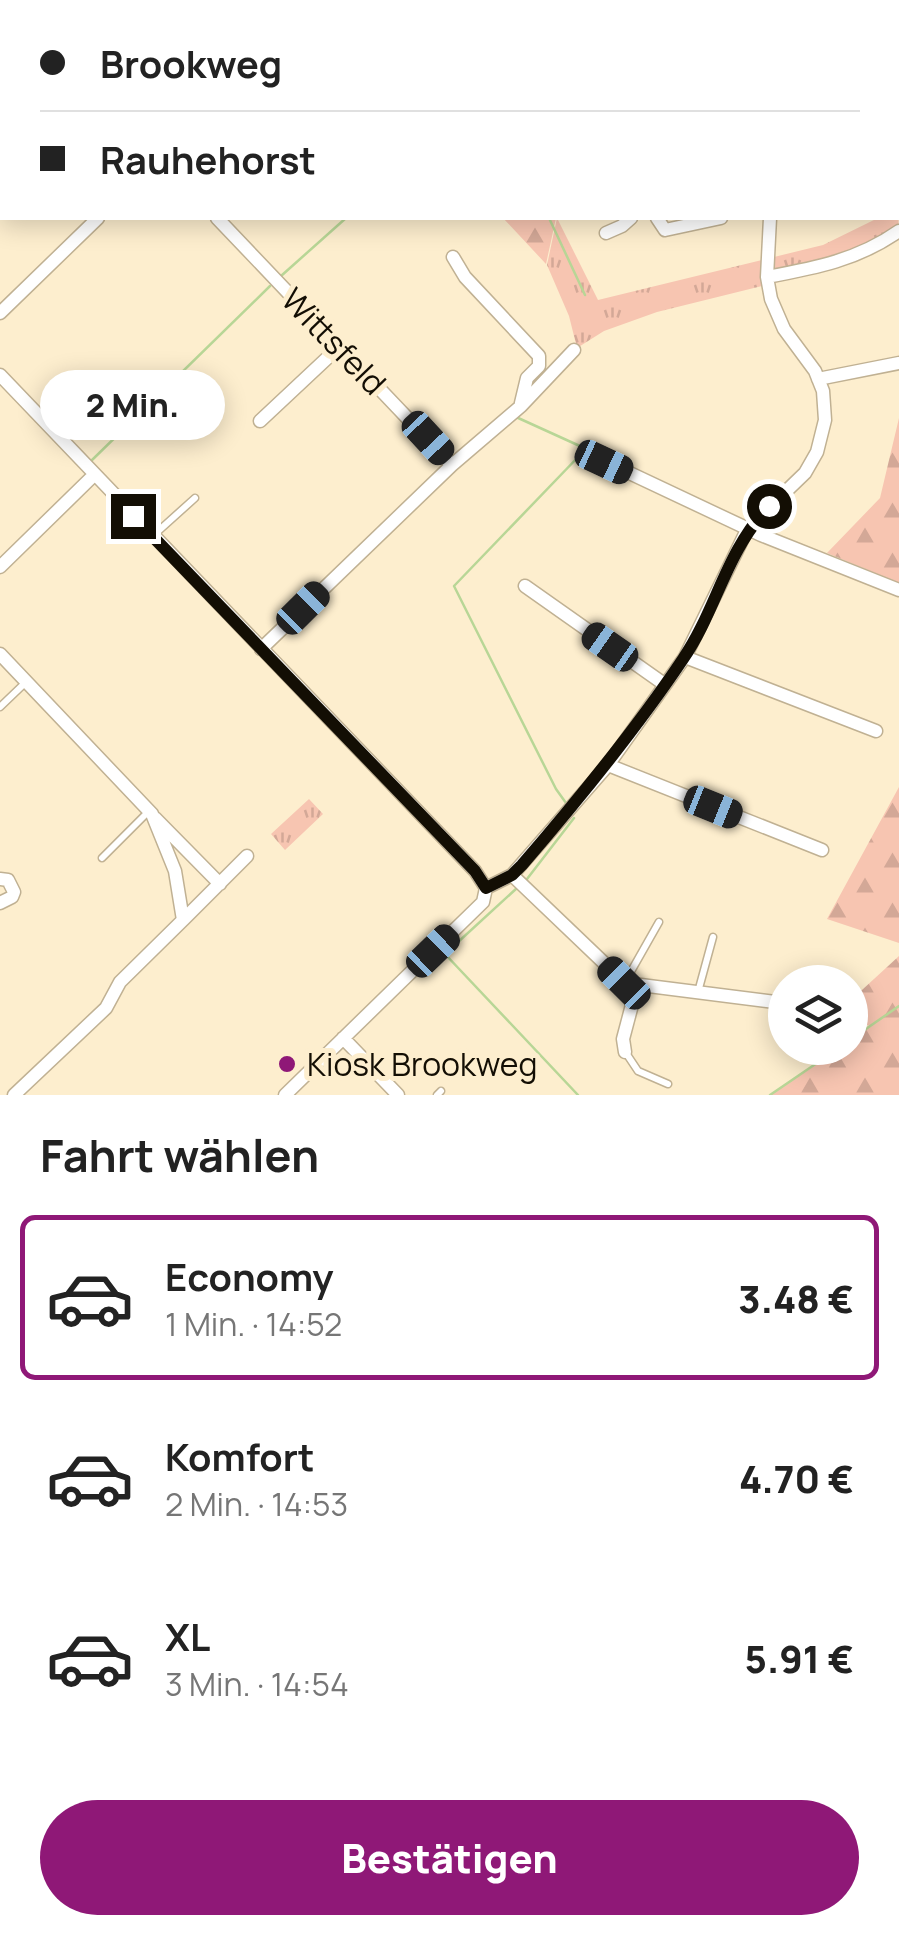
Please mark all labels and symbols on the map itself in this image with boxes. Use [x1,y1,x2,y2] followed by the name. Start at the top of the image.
[272,278,396,404] street label: Wittsfeld
[41,371,226,441] callout: 2 Min.
[397,406,459,470] car
[570,436,638,488] car
[747,484,792,529] route start
[111,494,156,539] route end
[271,576,335,640] car
[577,618,643,676] car
[680,782,746,832] car
[401,919,465,983] car
[592,951,656,1015] car
[307,1042,537,1086] place label: Kiosk Brookweg
[276,1053,298,1075] marker: Kiosk Brookweg

